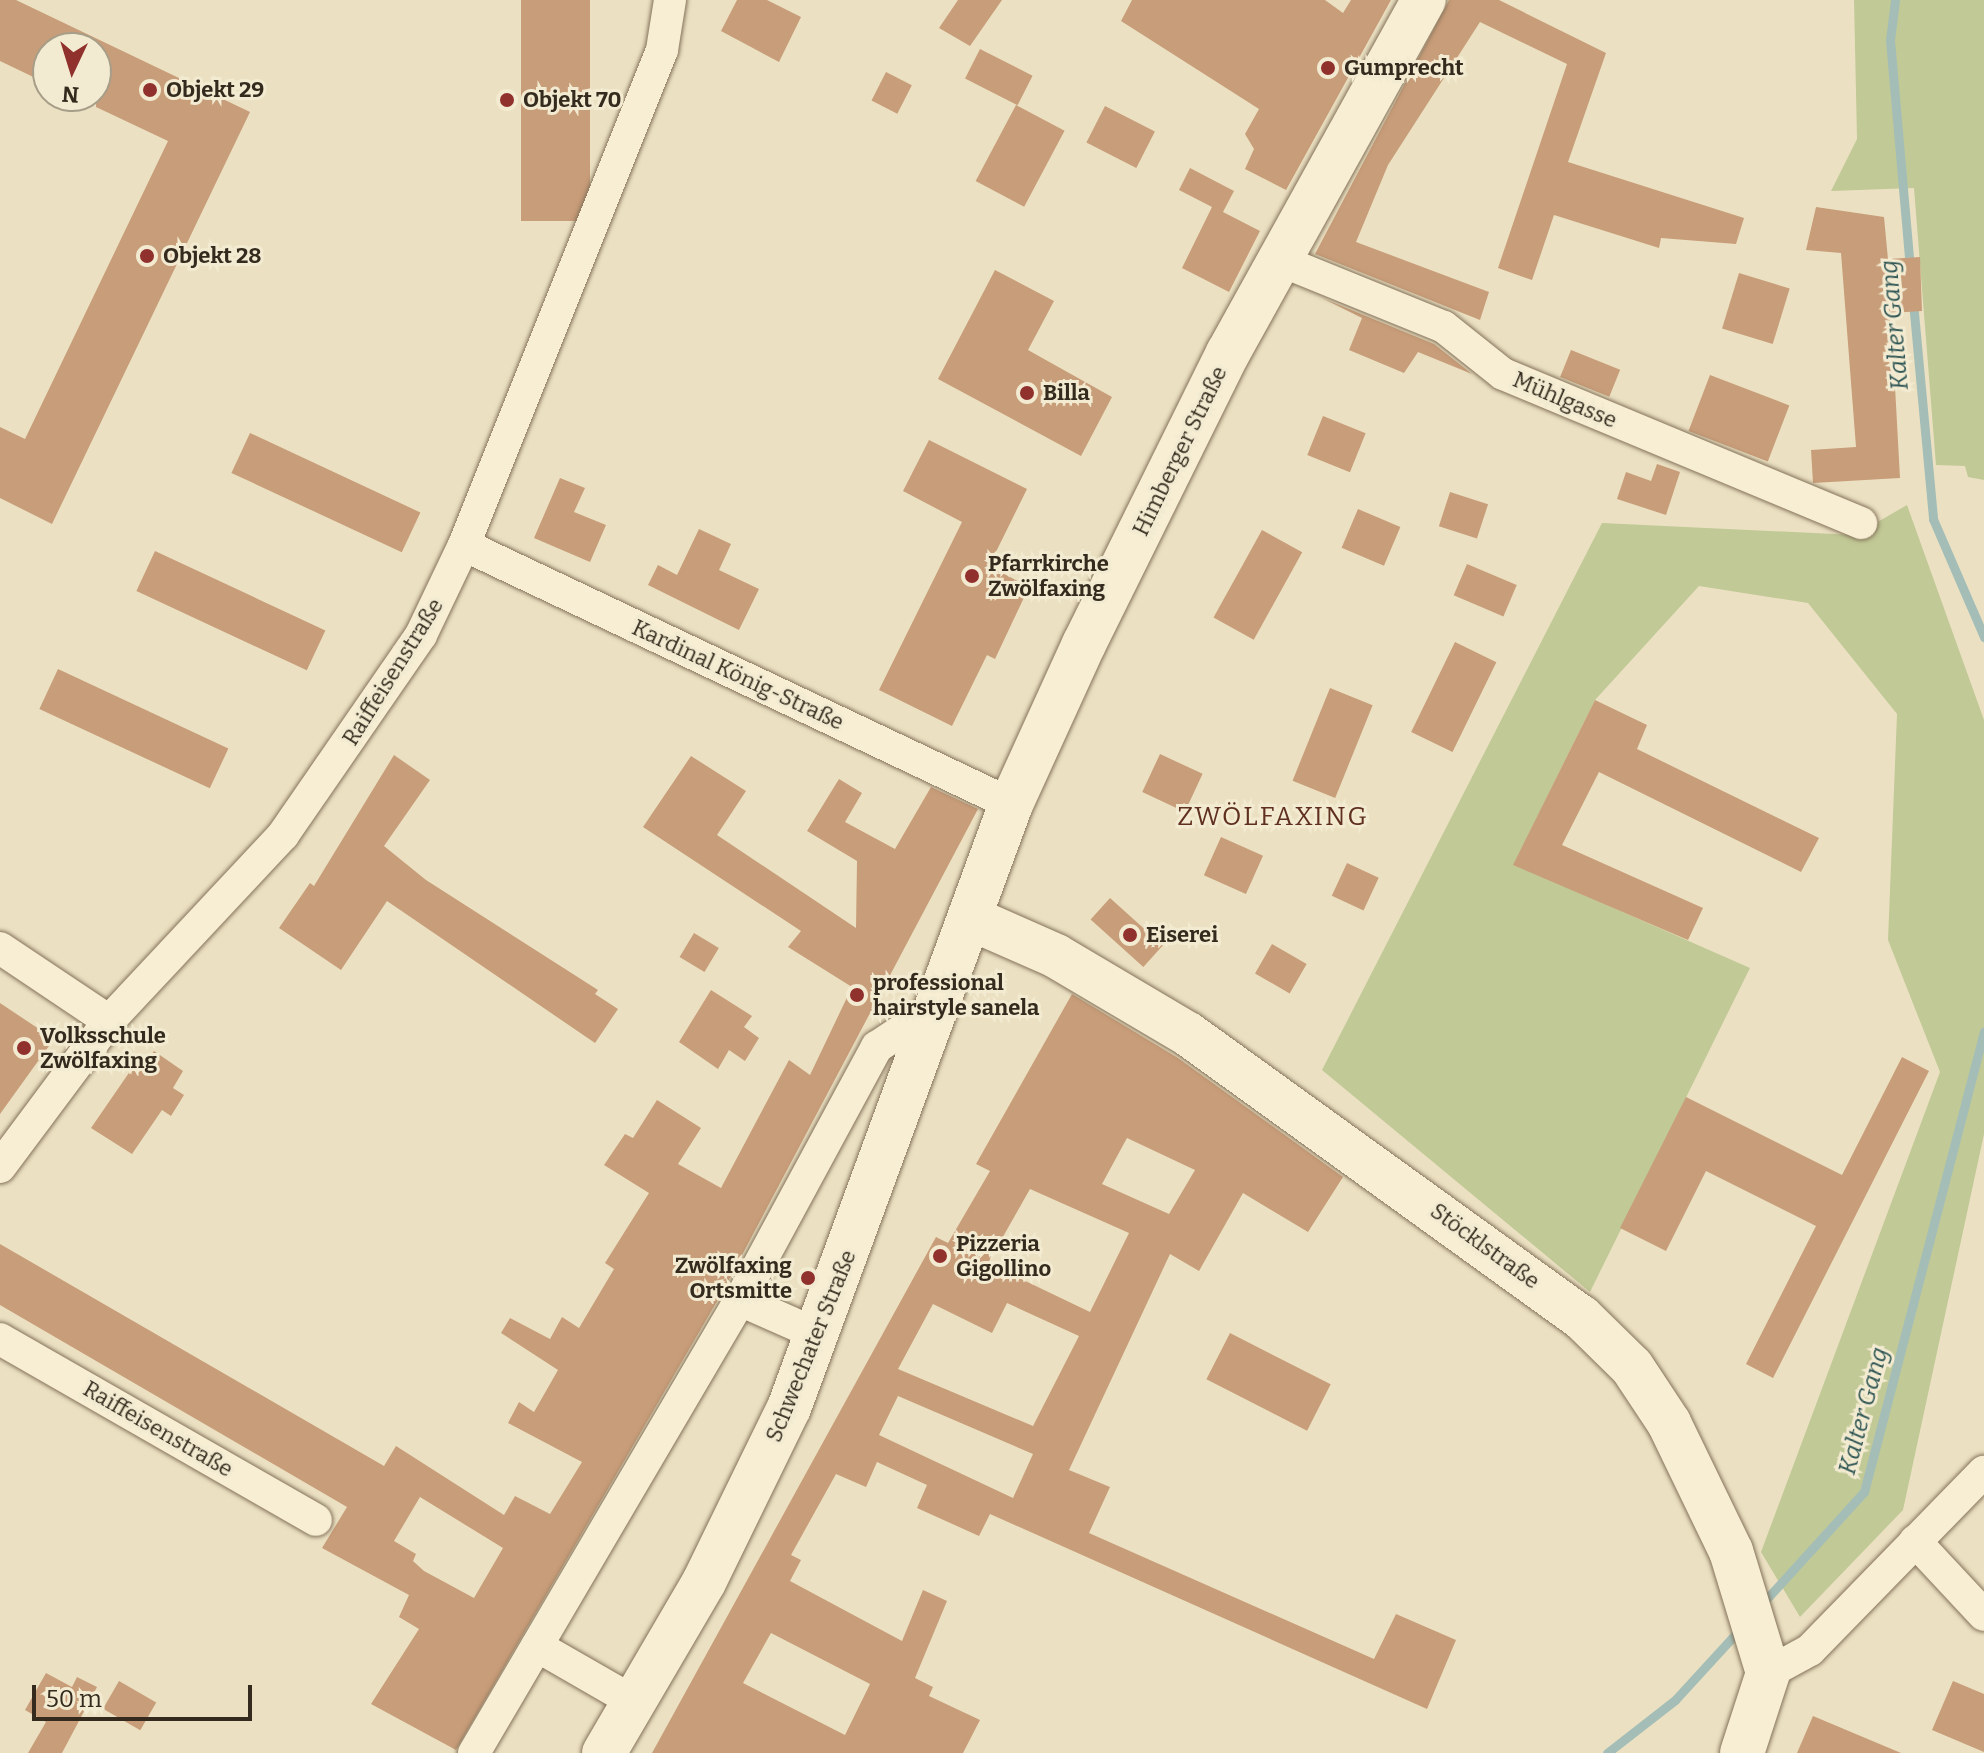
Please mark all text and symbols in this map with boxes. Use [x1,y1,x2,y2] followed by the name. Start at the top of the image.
[32,32,112,112] north arrow
[1344,55,1464,81] place label: Gumprecht
[1319,59,1337,77] marker: Gumprecht
[166,77,264,103] place label: Objekt 29
[61,80,80,109] text: N
[141,81,159,99] marker: Objekt 29
[523,87,621,113] place label: Objekt 70
[498,91,516,109] marker: Objekt 70
[163,243,262,269] place label: Objekt 28
[138,247,156,265] marker: Objekt 28
[1875,259,1915,391] water label: Kalter Gang
[1128,362,1232,540] street label: Himberger Straße
[1509,366,1621,434] street label: Mühlgasse
[1043,380,1090,406] place label: Billa
[1018,384,1036,402] marker: Billa
[988,550,1109,602] place label: Pfarrkirche Zwölfaxing
[963,567,981,585] marker: Pfarrkirche Zwölfaxing
[337,594,449,750] street label: Raiffeisenstraße
[628,614,848,736] street label: Kardinal König-Straße
[1177,801,1369,833] district label: ZWÖLFAXING
[1146,922,1218,948] place label: Eiserei
[1121,926,1139,944] marker: Eiserei
[873,969,1039,1020] place label: professional hairstyle sanela
[848,986,866,1004] marker: professional hairstyle sanela
[40,1022,166,1074] place label: Volksschule Zwölfaxing
[15,1039,33,1057] marker: Volksschule Zwölfaxing
[1425,1198,1545,1294] street label: Stöcklstraße
[956,1230,1051,1282] place label: Pizzeria Gigollino
[760,1246,862,1446] street label: Schwechater Straße
[931,1247,949,1265] marker: Pizzeria Gigollino
[675,1252,792,1304] place label: Zwölfaxing Ortsmitte
[799,1269,817,1287] marker: Zwölfaxing Ortsmitte
[1833,1344,1895,1478] water label: Kalter Gang
[79,1376,237,1482] street label: Raiffeisenstraße
[36,1669,256,1719] scale bar
[46,1685,102,1713] text: 50 m

